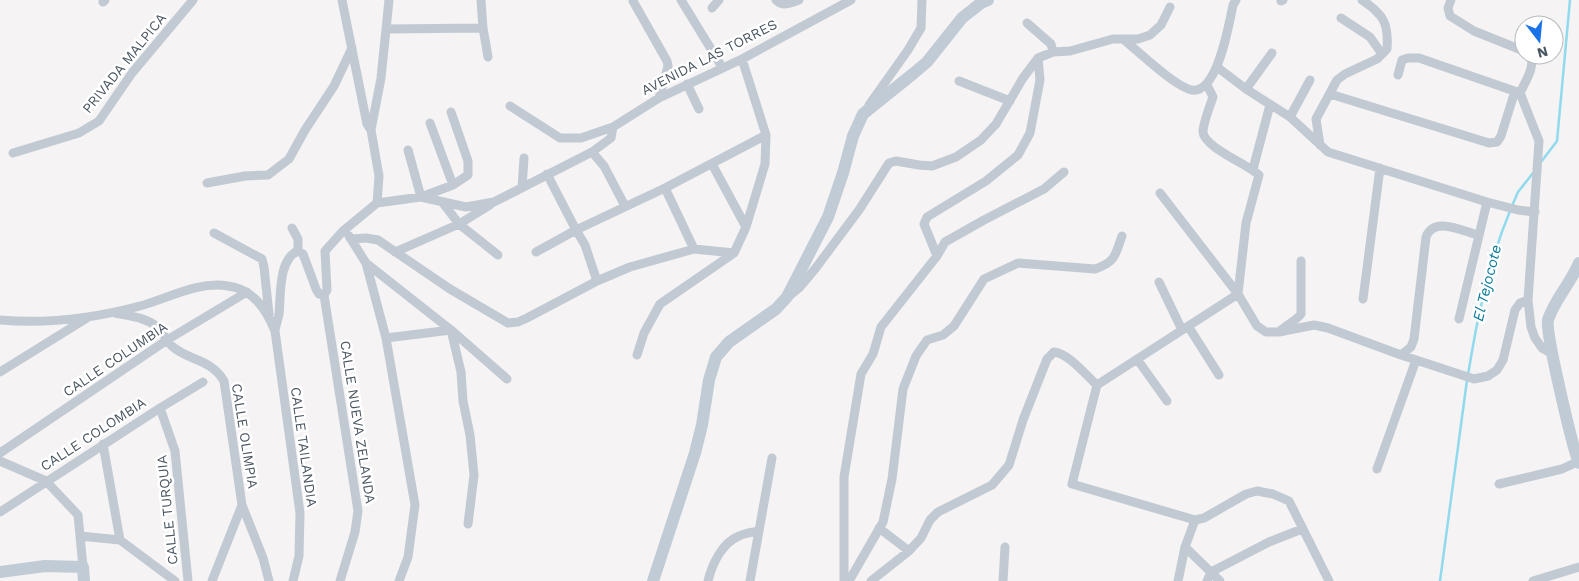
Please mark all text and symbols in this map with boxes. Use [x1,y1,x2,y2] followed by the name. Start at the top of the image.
[79,10,169,116] street label: PRIVADA MALPICA
[1514,15,1564,65] north arrow
[639,16,780,98] street label: AVENIDA LAS TORRES
[1535,43,1550,62] text: N
[1469,243,1505,323] water label: El Tejocote
[60,318,170,400] street label: CALLE COLUMBIA
[337,339,379,505] street label: CALLE NUEVA ZELANDA
[229,382,261,490] street label: CALLE OLIMPIA
[288,386,320,508] street label: CALLE TAILANDIA
[37,394,149,474] street label: CALLE COLOMBIA
[153,454,181,566] street label: CALLE TURQUIA

